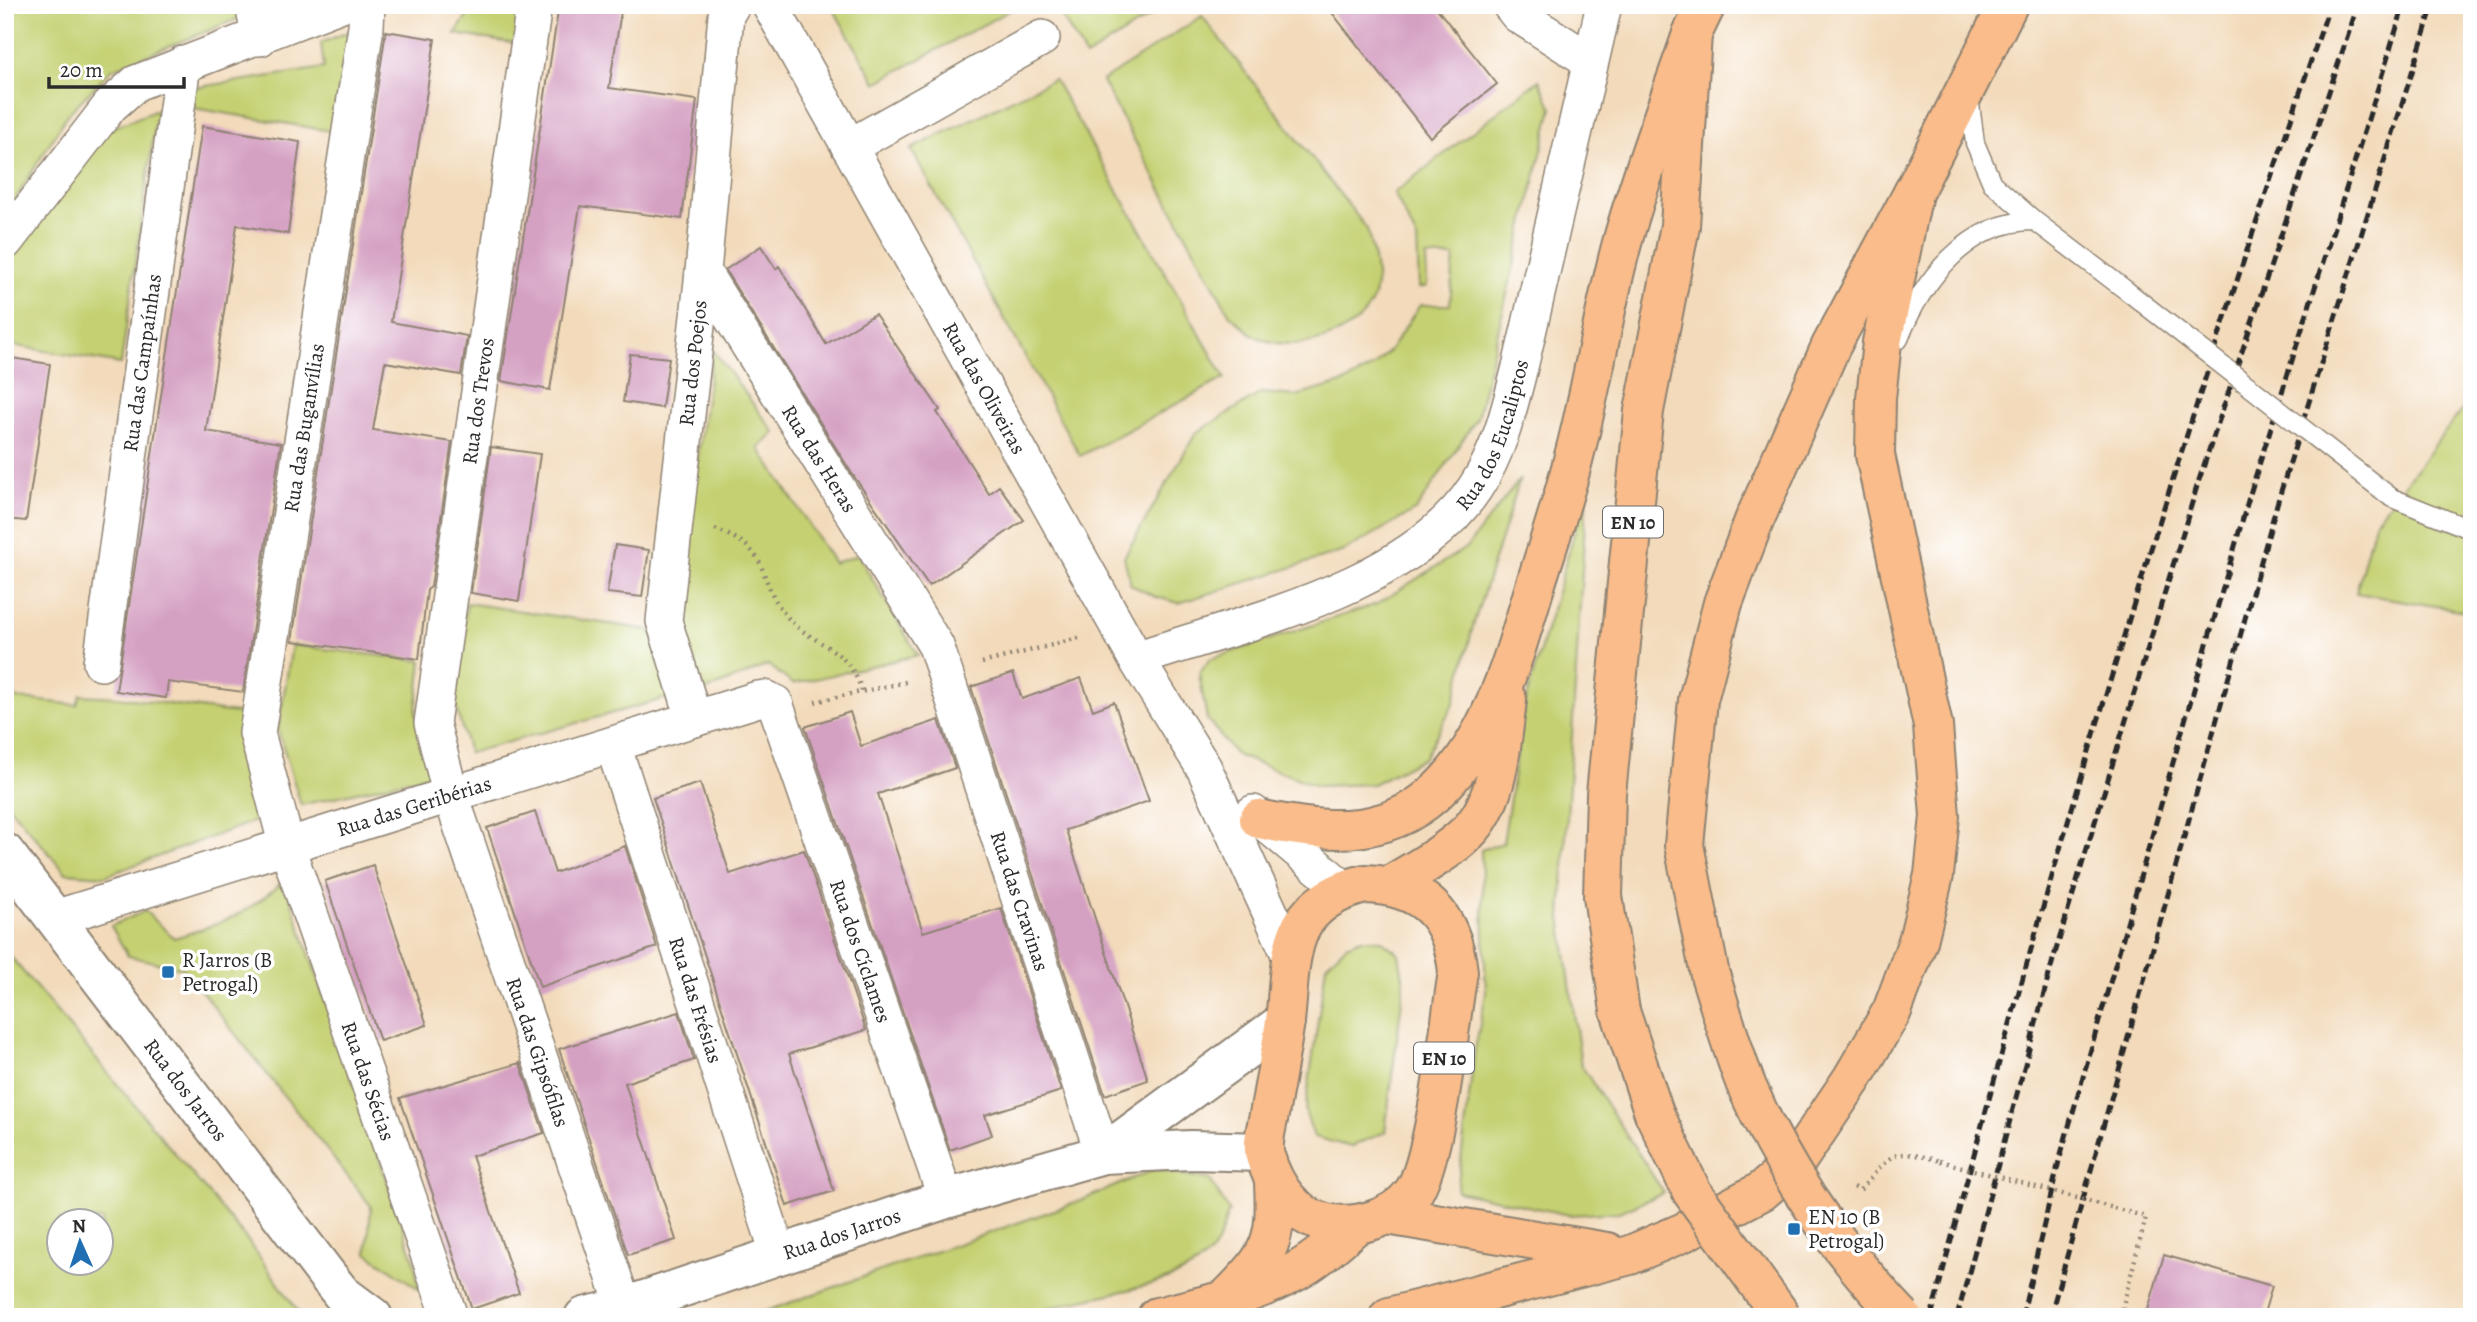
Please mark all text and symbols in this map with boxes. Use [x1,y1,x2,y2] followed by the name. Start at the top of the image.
[49,46,184,90] scale bar
[60,56,103,84] text: 20 m
[116,272,168,454] street label: Rua das Campaínhas
[672,299,714,428] street label: Rua dos Poejos
[936,317,1033,459] street label: Rua das Oliveiras
[455,336,501,466] street label: Rua dos Trevos
[277,341,331,515] street label: Rua das Buganvílias
[1449,356,1535,516] street label: Rua dos Eucaliptos
[775,399,864,518] street label: Rua das Heras
[1603,506,1663,538] road number: EN 10
[333,769,495,843] street label: Rua das Geribérias
[984,827,1056,975] street label: Rua das Cravinas
[823,876,898,1026] street label: Rua dos Cíclames
[662,933,729,1067] street label: Rua das Frésias
[182,946,272,998] place label: R Jarros (B Petrogal)
[160,964,176,980] marker: R Jarros (B Petrogal)
[499,973,576,1131] street label: Rua das Gipsófilas
[335,1018,402,1144] street label: Rua das Sécias
[137,1033,234,1147] street label: Rua dos Jarros
[1414,1042,1474,1074] road number: EN 10
[779,1201,904,1267] street label: Rua dos Jarros
[1808,1203,1884,1255] place label: EN 10 (B Petrogal)
[46,1206,116,1276] north arrow
[72,1213,87,1239] text: N
[1786,1221,1802,1237] marker: EN 10 (B Petrogal)

